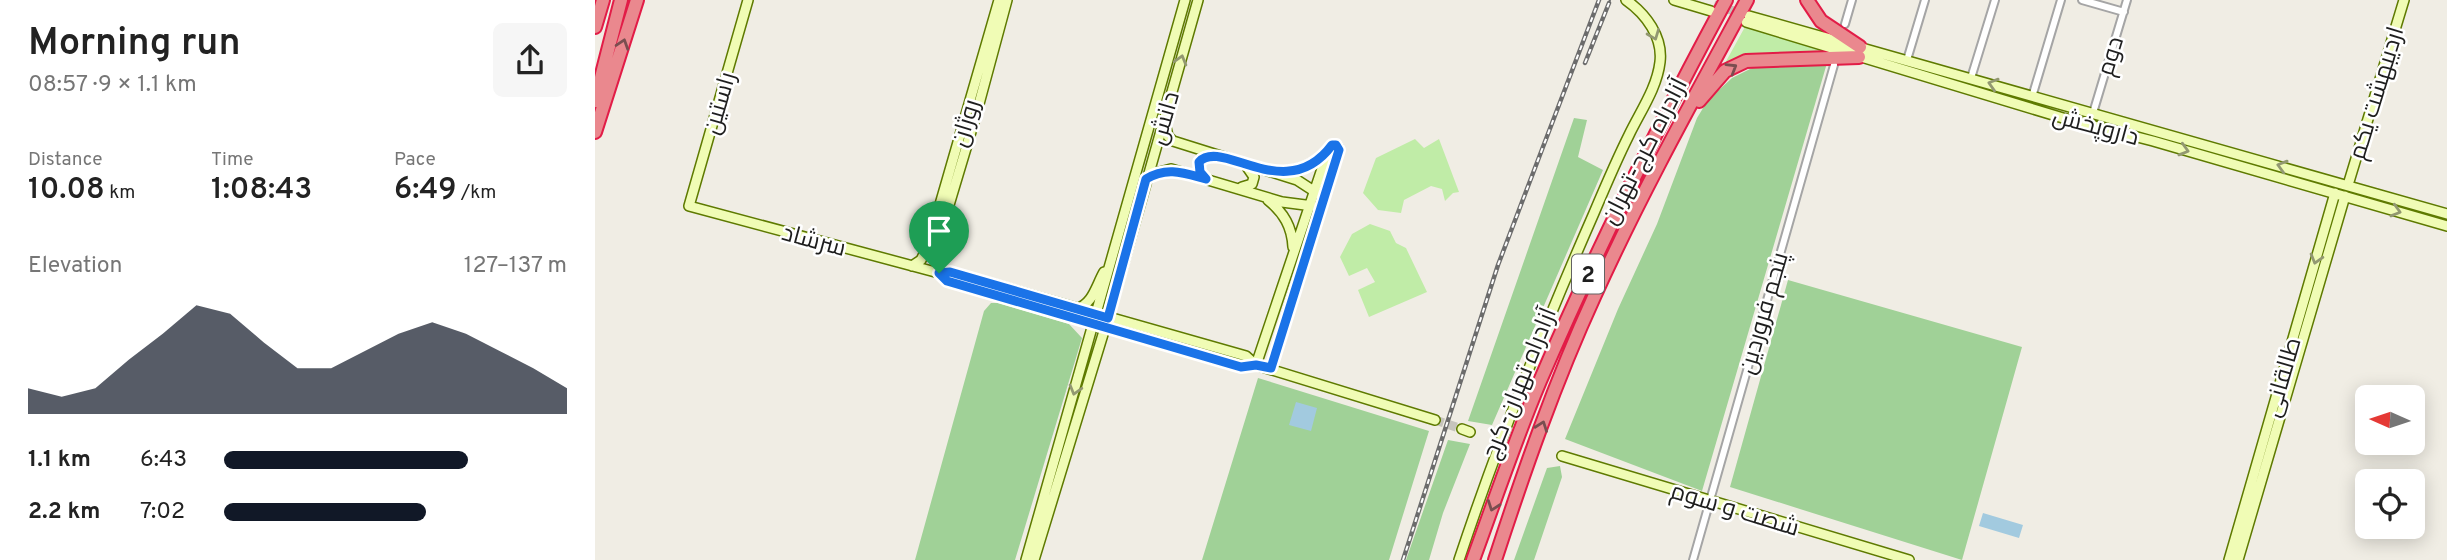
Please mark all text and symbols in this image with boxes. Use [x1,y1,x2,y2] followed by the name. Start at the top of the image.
[28,20,241,69] text: Morning run
[493,23,567,97] button: share
[2343,23,2412,164] street label: اردیبهشت یکم
[1646,29,1660,41] one-way arrow
[2092,33,2132,80] street label: دوم
[615,38,629,50] one-way arrow
[1173,54,1187,66] one-way arrow
[1724,64,1737,77] one-way arrow
[698,69,744,138] street label: راستین
[28,71,197,100] text: 08:57 · 9 × 1.1 km
[1596,73,1696,230] street label: آزادراه کرج-تهران
[1987,78,1999,93] one-way arrow
[1144,88,1188,149] street label: دانش
[946,96,988,151] street label: روژان
[2049,102,2142,154] street label: داروپخش
[2177,141,2189,156] one-way arrow
[28,148,103,172] text: Distance
[211,148,254,172] text: Time
[394,148,436,172] text: Pace
[2276,160,2288,175] one-way arrow
[28,172,105,209] text: 10.08
[211,172,312,209] text: 1:08:43
[394,172,457,209] text: 6:49
[105,181,135,205] text: km
[457,181,496,205] text: /km
[909,201,969,273] pin
[2390,202,2402,217] one-way arrow
[920,212,958,250] icon: arrive
[778,219,849,265] street label: سرشاد
[1733,249,1797,378] street label: پنجم فروردین
[28,252,123,281] text: Elevation
[464,252,567,281] text: 127–137 m
[2309,253,2324,265] one-way arrow
[1572,255,1604,294] road number: 2
[1477,303,1565,464] street label: آزادراه تهران-کرج
[2258,334,2310,421] street label: طالقانی
[1069,384,1084,396] one-way arrow
[2355,385,2425,455] north arrow
[2355,385,2425,539] map controls
[1534,421,1548,433] one-way arrow
[28,446,91,475] text: 1.1 km
[140,446,187,475] text: 6:43
[2355,469,2425,539] button: locate
[1666,477,1802,545] street label: شصت و سوم
[28,498,101,527] text: 2.2 km
[140,498,185,527] text: 7:02
[1487,500,1501,512] one-way arrow

